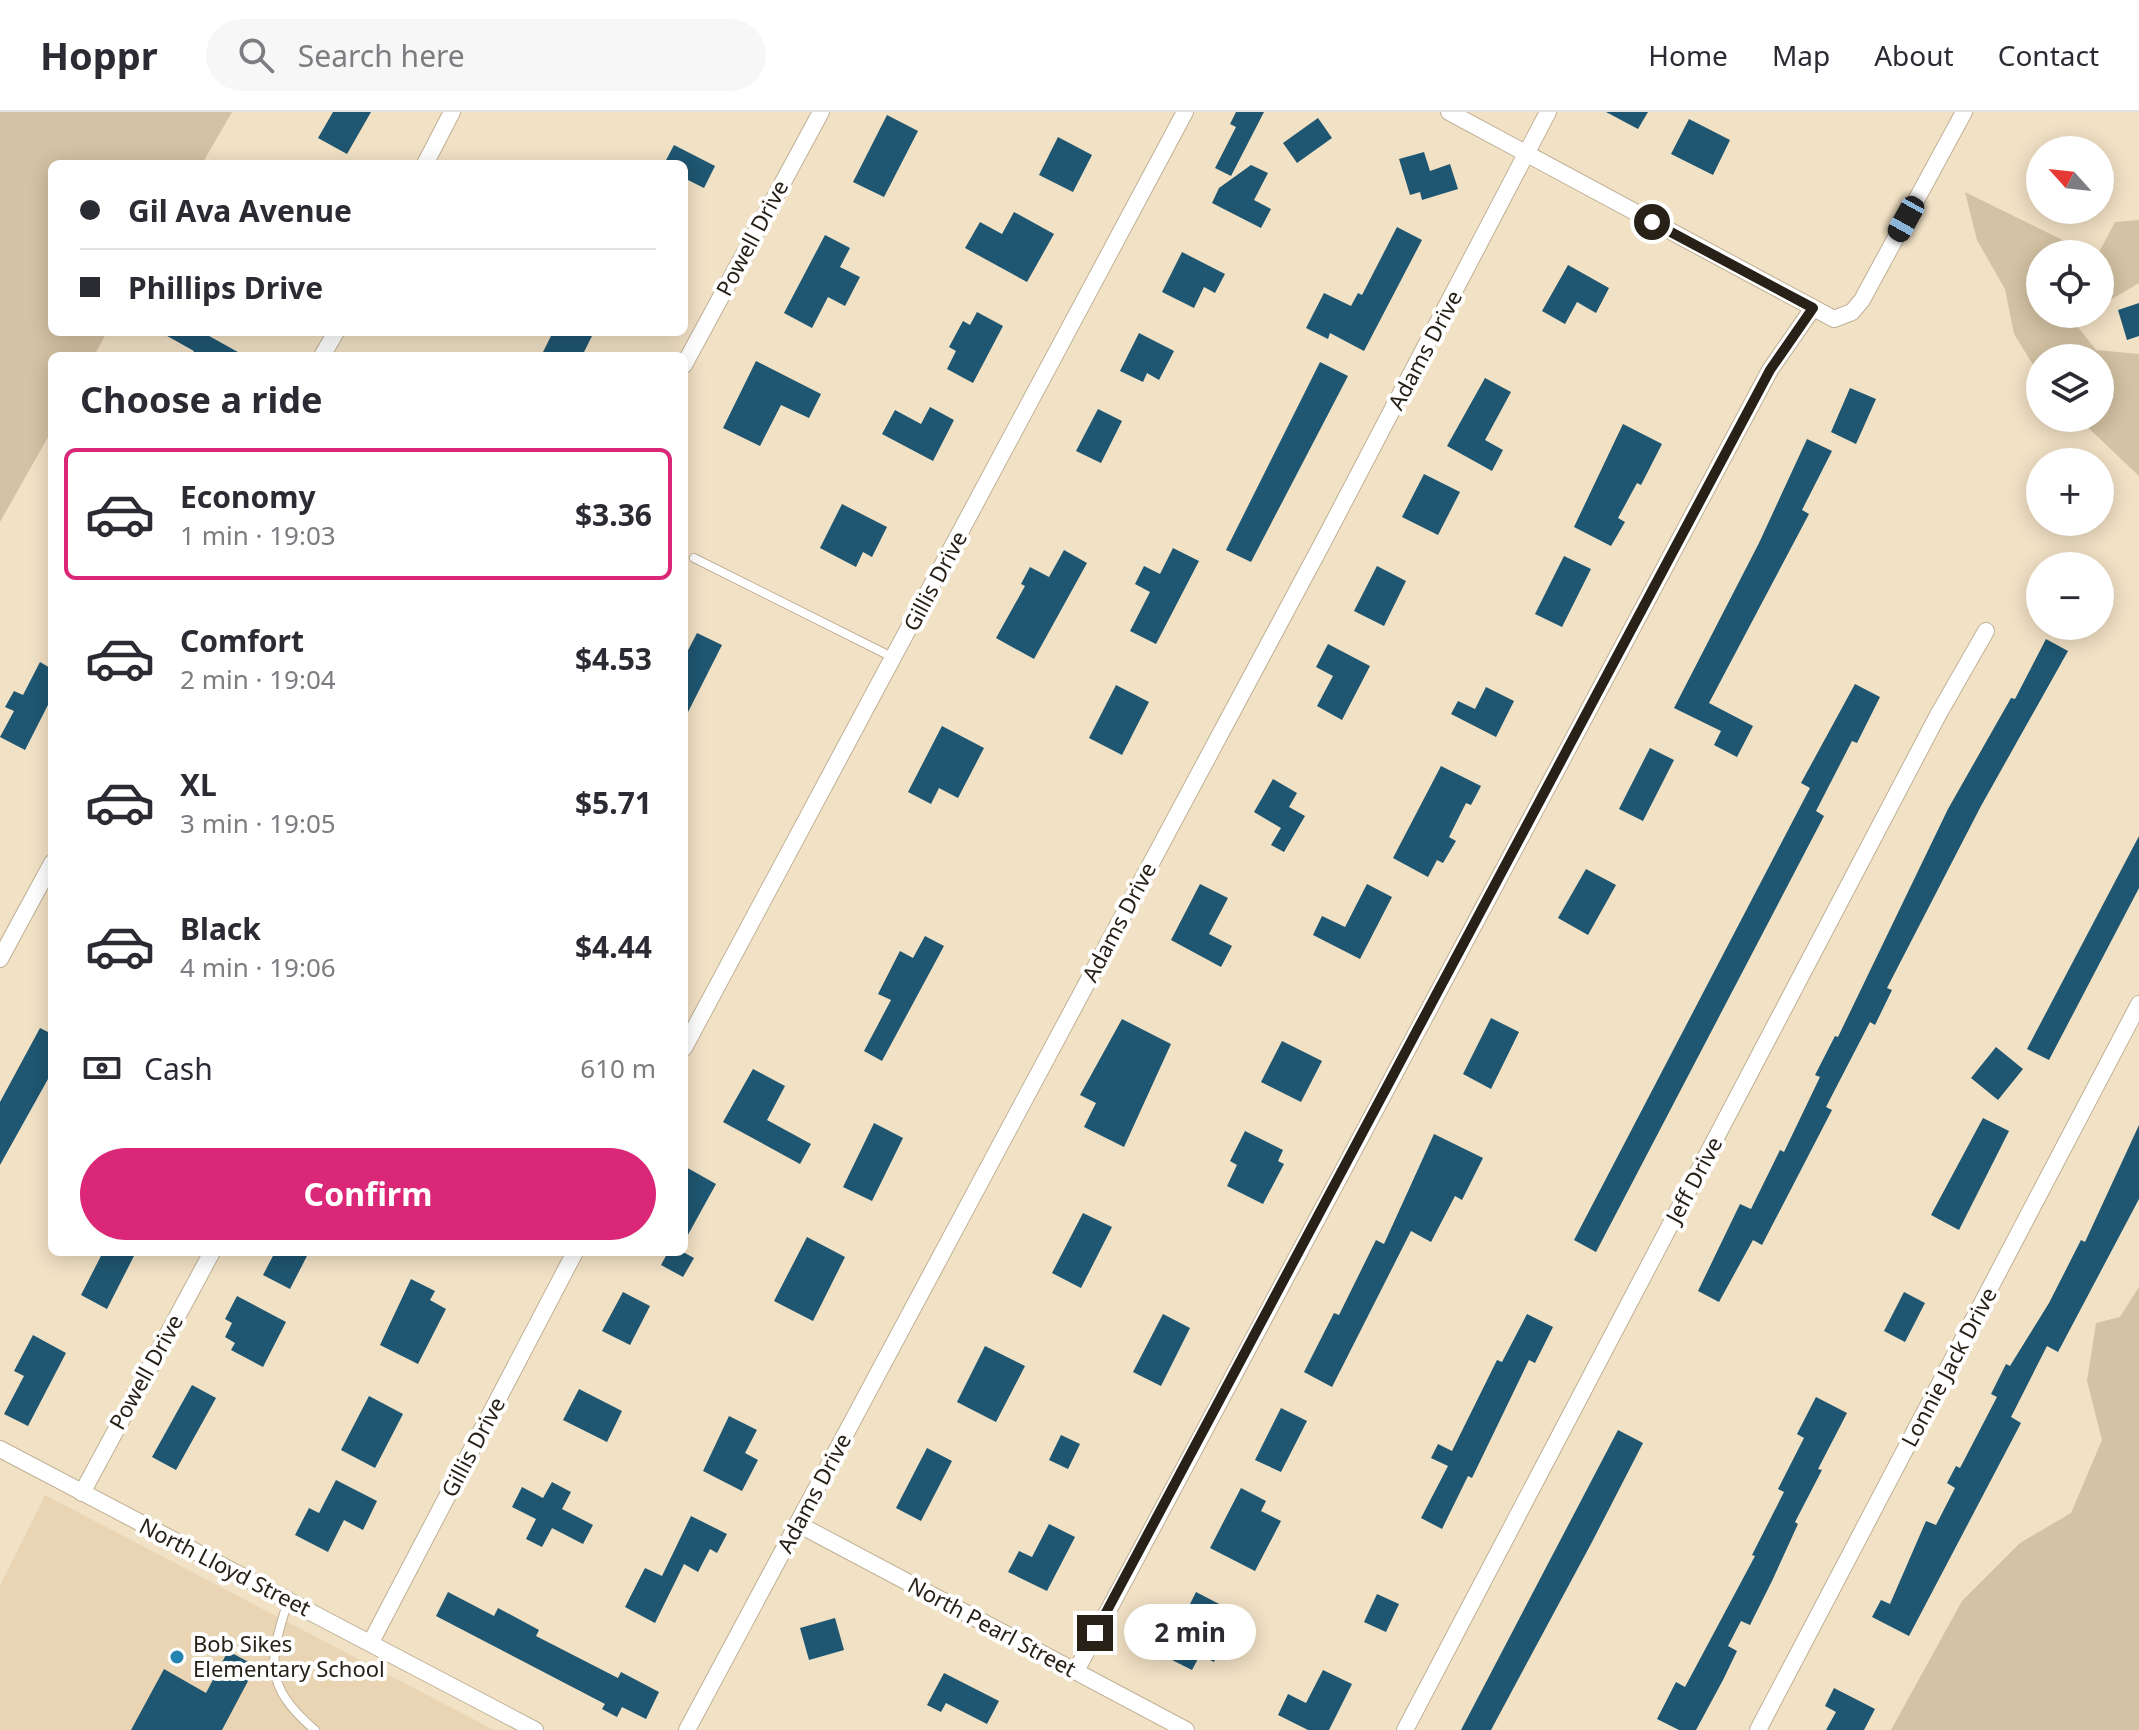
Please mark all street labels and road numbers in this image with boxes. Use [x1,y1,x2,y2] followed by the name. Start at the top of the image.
[708,174,794,301] street label: Powell Drive
[1380,285,1468,414] street label: Adams Drive
[895,525,973,636] street label: Gillis Drive
[1074,857,1162,986] street label: Adams Drive
[1657,1131,1728,1230] street label: Jeff Drive
[1893,1282,2003,1452] street label: Lonnie Jack Drive
[101,1309,189,1434] street label: Powell Drive
[433,1391,511,1502] street label: Gillis Drive
[769,1428,857,1557] street label: Adams Drive
[135,1510,316,1622] street label: North Lloyd Street
[903,1569,1082,1683] street label: North Pearl Street

